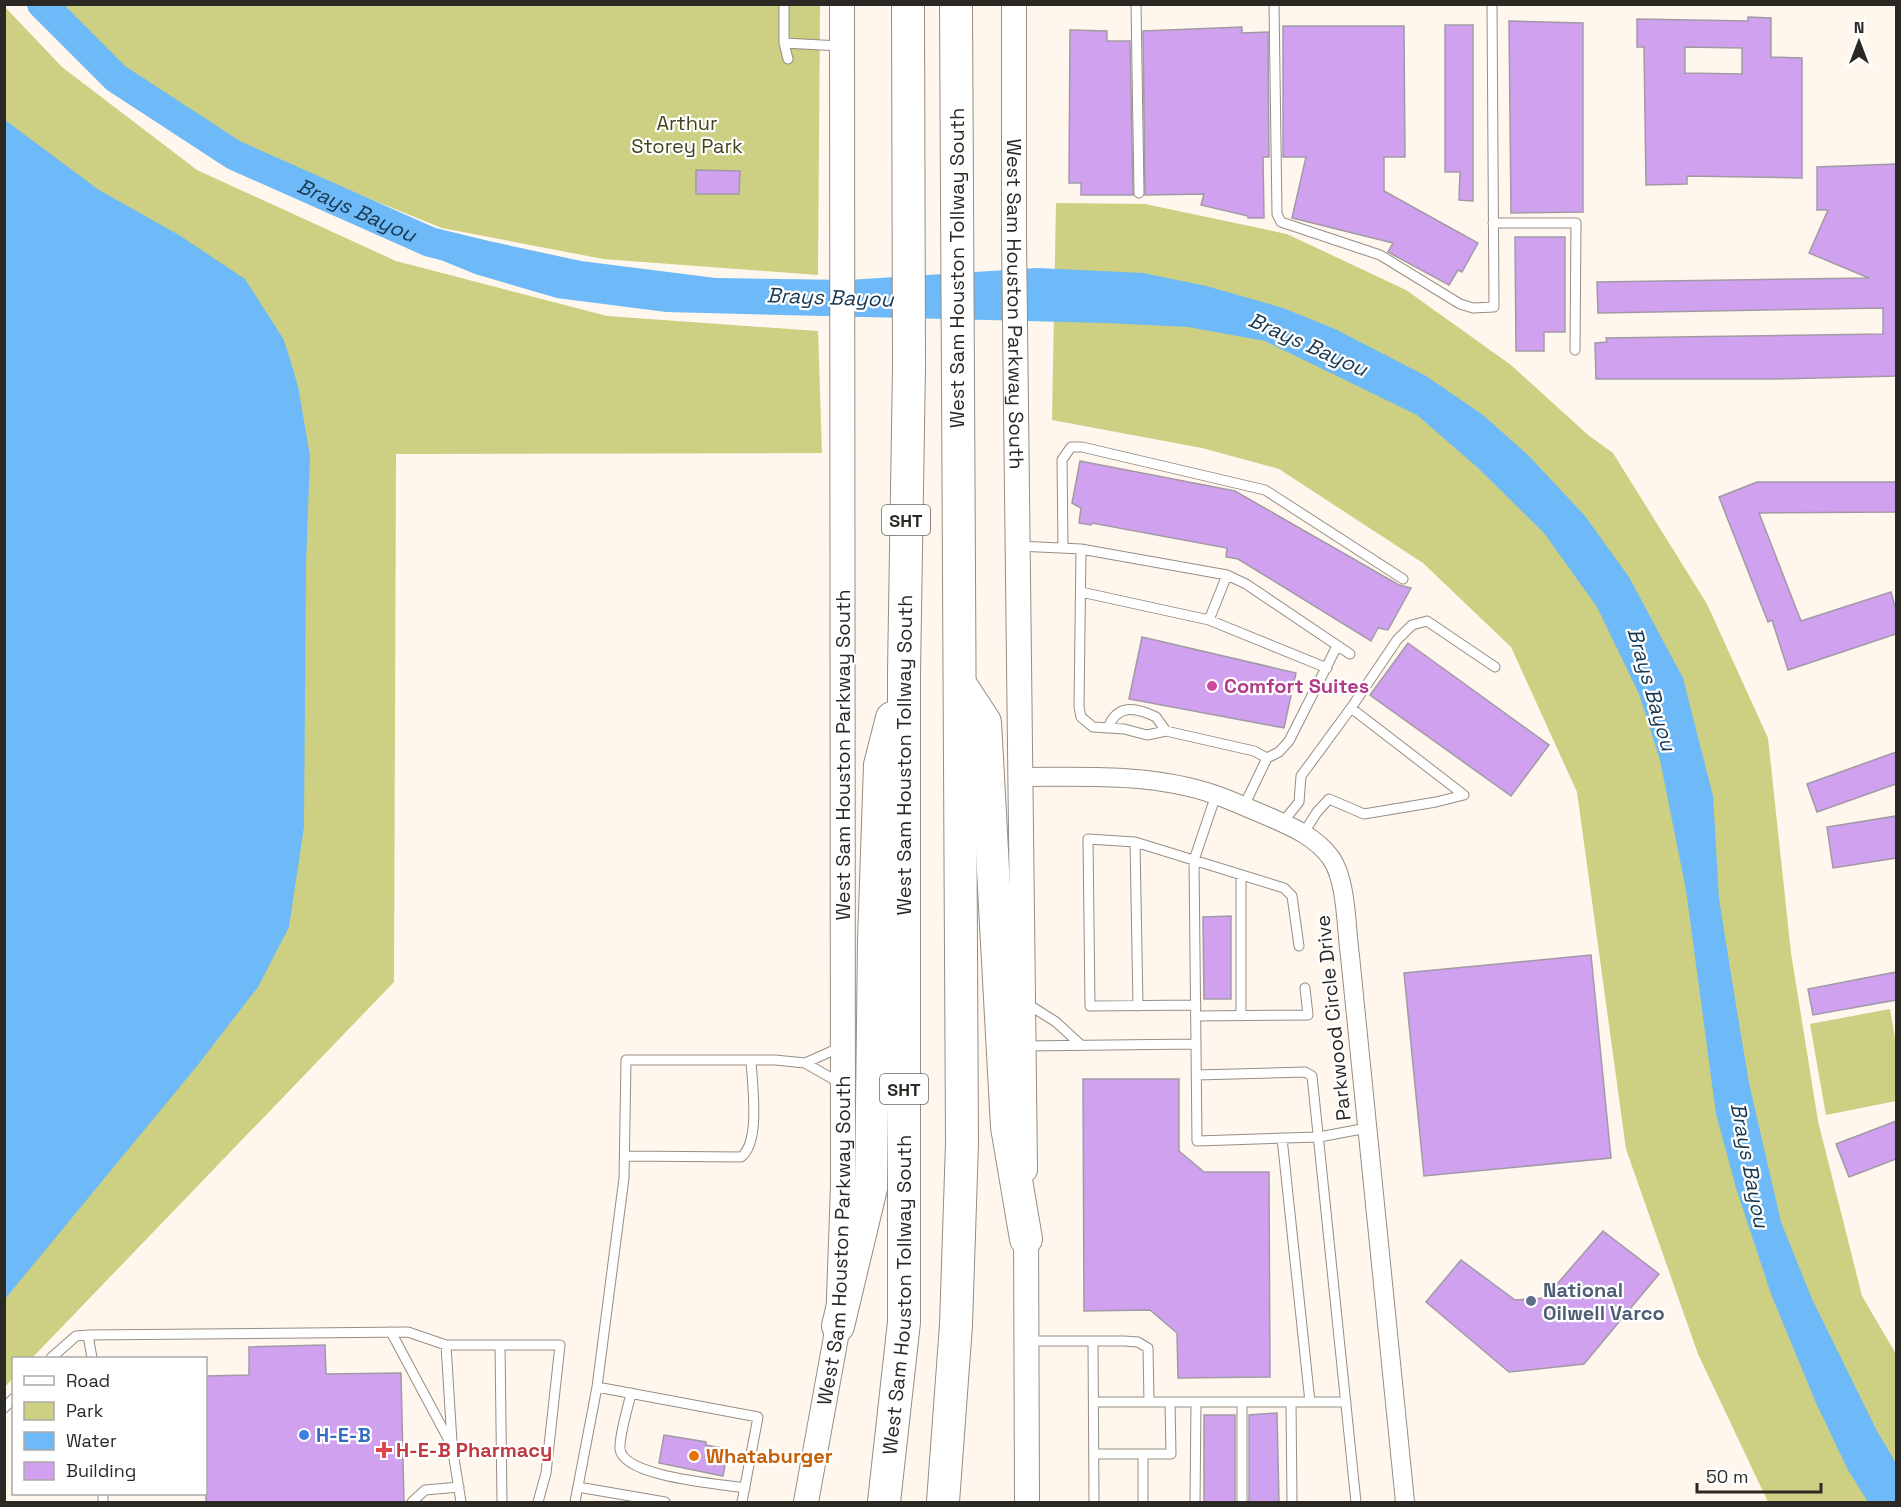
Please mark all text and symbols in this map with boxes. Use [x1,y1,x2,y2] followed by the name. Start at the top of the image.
[1829,12,1889,72] north arrow
[1854,17,1864,38] text: N
[944,108,970,428] street label: West Sam Houston Tollway South
[631,110,743,159] park label: Arthur Storey Park
[1001,139,1030,470] street label: West Sam Houston Parkway South
[293,171,421,248] water label: Brays Bayou
[766,281,895,313] water label: Brays Bayou
[1245,306,1373,383] water label: Brays Bayou
[882,505,930,535] road number: SHT
[830,590,856,920] street label: West Sam Houston Parkway South
[891,594,918,916] street label: West Sam Houston Tollway South
[1622,624,1683,755] water label: Brays Bayou
[1224,673,1369,699] place label: Comfort Suites
[1205,679,1219,693] marker: Comfort Suites
[1309,914,1357,1122] street label: Parkwood Circle Drive
[880,1074,928,1104] road number: SHT
[811,1075,856,1407] street label: West Sam Houston Parkway South
[1725,1100,1776,1231] water label: Brays Bayou
[876,1135,917,1456] street label: West Sam Houston Tollway South
[1543,1277,1665,1326] place label: National Oilwell Varco
[1524,1294,1538,1308] marker: National Oilwell Varco
[12,1357,207,1495] legend
[66,1369,110,1392] text: Road
[66,1399,104,1422] text: Park
[316,1422,371,1448] place label: H-E-B
[297,1428,311,1442] marker: H-E-B
[66,1429,117,1452] text: Water
[396,1437,552,1463] place label: H-E-B Pharmacy
[377,1443,391,1457] marker: H-E-B Pharmacy
[706,1443,833,1469] place label: Whataburger
[687,1449,701,1463] marker: Whataburger
[1697,1456,1822,1494] scale bar
[66,1459,136,1482] text: Building
[1706,1465,1748,1488] text: 50 m

